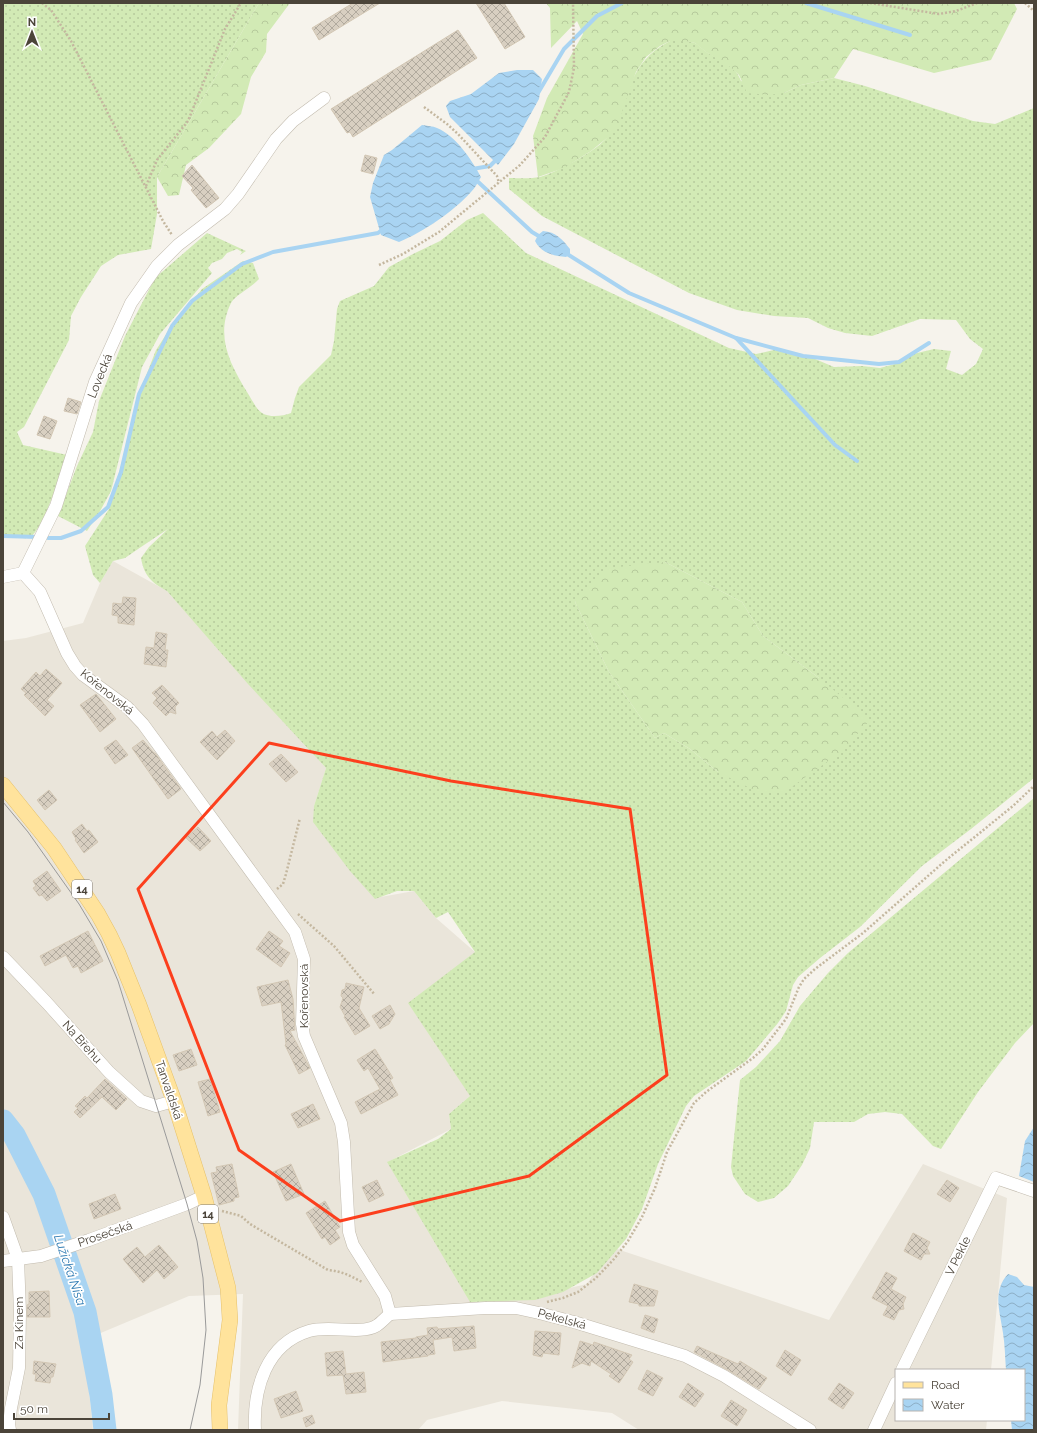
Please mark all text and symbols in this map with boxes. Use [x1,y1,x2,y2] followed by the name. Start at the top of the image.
[12,12,52,52] north arrow
[28,16,36,29] text: N
[85,352,115,400] street label: Lovecká
[78,666,136,718] street label: Kořenovská
[72,880,92,898] road number: 14
[297,964,311,1028] street label: Kořenovská
[59,1018,105,1066] street label: Na Břehu
[152,1059,186,1121] street label: Tanvaldská
[198,1205,218,1223] road number: 14
[76,1218,134,1250] street label: Prosečská
[51,1232,89,1308] water label: Lužická Nisa
[943,1234,973,1278] street label: V Pekle
[12,1297,26,1349] street label: Za Kinem
[536,1306,588,1332] street label: Pekelská
[895,1369,1025,1421] legend
[931,1378,960,1392] text: Road
[14,1395,109,1421] scale bar
[931,1398,965,1412] text: Water
[20,1402,48,1416] text: 50 m

